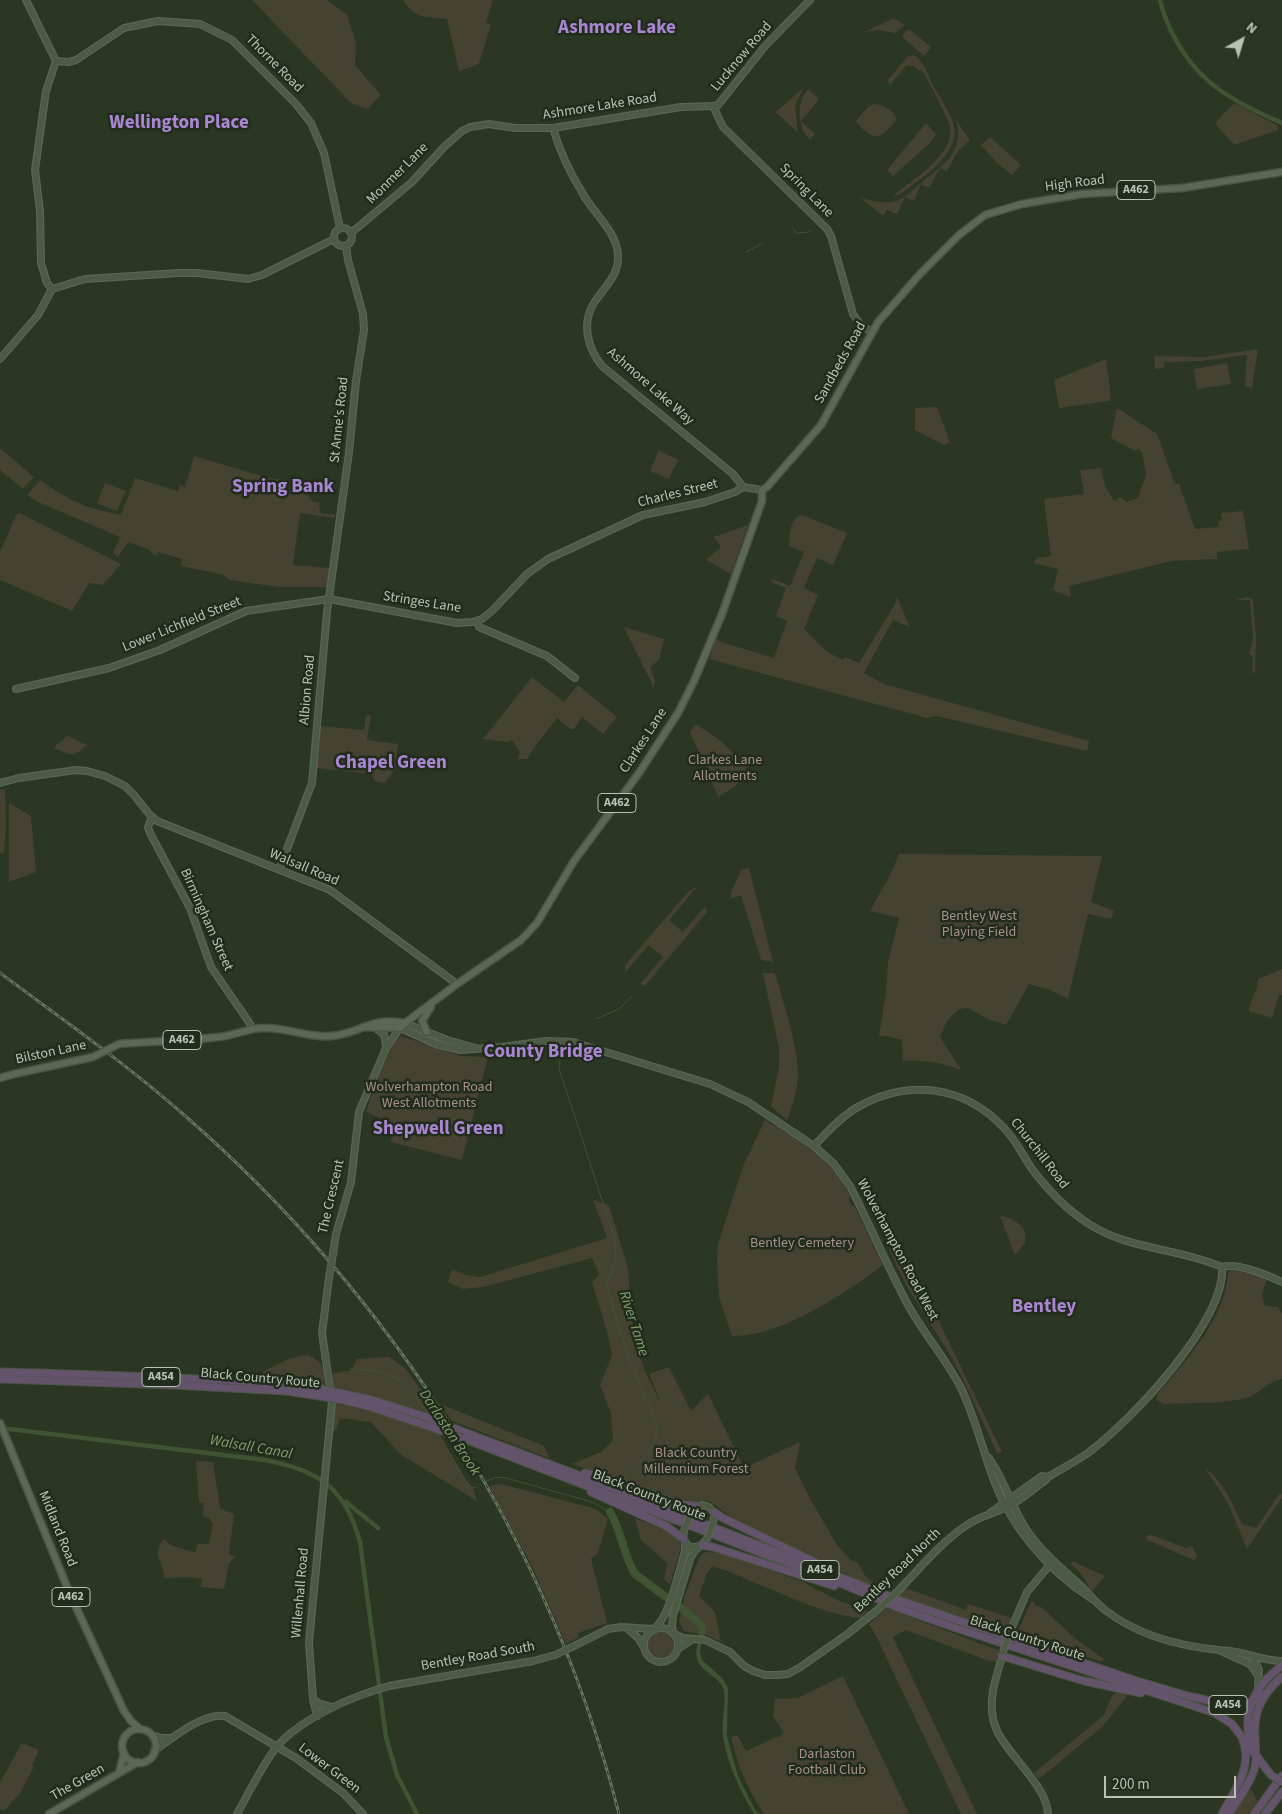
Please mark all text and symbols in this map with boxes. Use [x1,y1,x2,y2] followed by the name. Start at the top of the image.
[1217,15,1267,65] north arrow
[558,18,676,40] district label: Ashmore Lake
[1242,18,1261,39] text: N
[708,19,776,95] street label: Lucknow Road
[242,32,306,96] street label: Thorne Road
[542,90,658,124] street label: Ashmore Lake Road
[109,113,249,135] district label: Wellington Place
[364,140,432,208] street label: Monmer Lane
[775,160,837,222] street label: Spring Lane
[1044,172,1106,196] street label: High Road
[1117,180,1155,200] road number: A462
[812,319,870,407] street label: Sandbeds Road
[603,345,697,429] street label: Ashmore Lake Way
[327,376,353,464] street label: St Anne's Road
[636,476,720,512] street label: Charles Street
[232,477,334,499] district label: Spring Bank
[382,589,462,617] street label: Stringes Lane
[120,593,244,657] street label: Lower Lichfield Street
[297,654,319,726] street label: Albion Road
[617,705,671,777] street label: Clarkes Lane
[335,753,447,775] district label: Chapel Green
[688,753,762,786] park label: Clarkes Lane Allotments
[598,794,636,812] road number: A462
[267,846,341,890] street label: Walsall Road
[176,866,236,974] street label: Birmingham Street
[941,909,1017,942] park label: Bentley West Playing Field
[163,1030,201,1050] road number: A462
[14,1037,88,1069] street label: Bilston Lane
[483,1042,603,1064] district label: County Bridge
[366,1080,492,1112] park label: Wolverhampton Road West Allotments
[1006,1115,1072,1193] street label: Churchill Road
[372,1119,504,1141] district label: Shepwell Green
[315,1158,349,1236] street label: The Crescent
[853,1176,941,1324] street label: Wolverhampton Road West
[750,1236,854,1252] park label: Bentley Cemetery
[614,1289,652,1359] water label: River Tame
[1012,1297,1076,1319] district label: Bentley
[200,1365,320,1393] street label: Black Country Route
[142,1368,180,1386] road number: A454
[414,1386,484,1480] water label: Darlaston Brook
[208,1432,294,1464] water label: Walsall Canal
[644,1446,748,1478] park label: Black Country Millennium Forest
[590,1467,708,1525] street label: Black Country Route
[34,1489,80,1569] street label: Midland Road
[851,1525,945,1617] street label: Bentley Road North
[289,1547,313,1639] street label: Willenhall Road
[801,1560,839,1580] road number: A454
[52,1588,90,1606] road number: A462
[968,1613,1086,1665] street label: Black Country Route
[420,1639,536,1675] street label: Bentley Road South
[1209,1696,1247,1714] road number: A454
[295,1740,363,1798] street label: Lower Green
[788,1747,866,1780] park label: Darlaston Football Club
[48,1761,108,1805] street label: The Green
[1107,1766,1240,1798] scale bar
[1112,1774,1150,1795] text: 200 m

